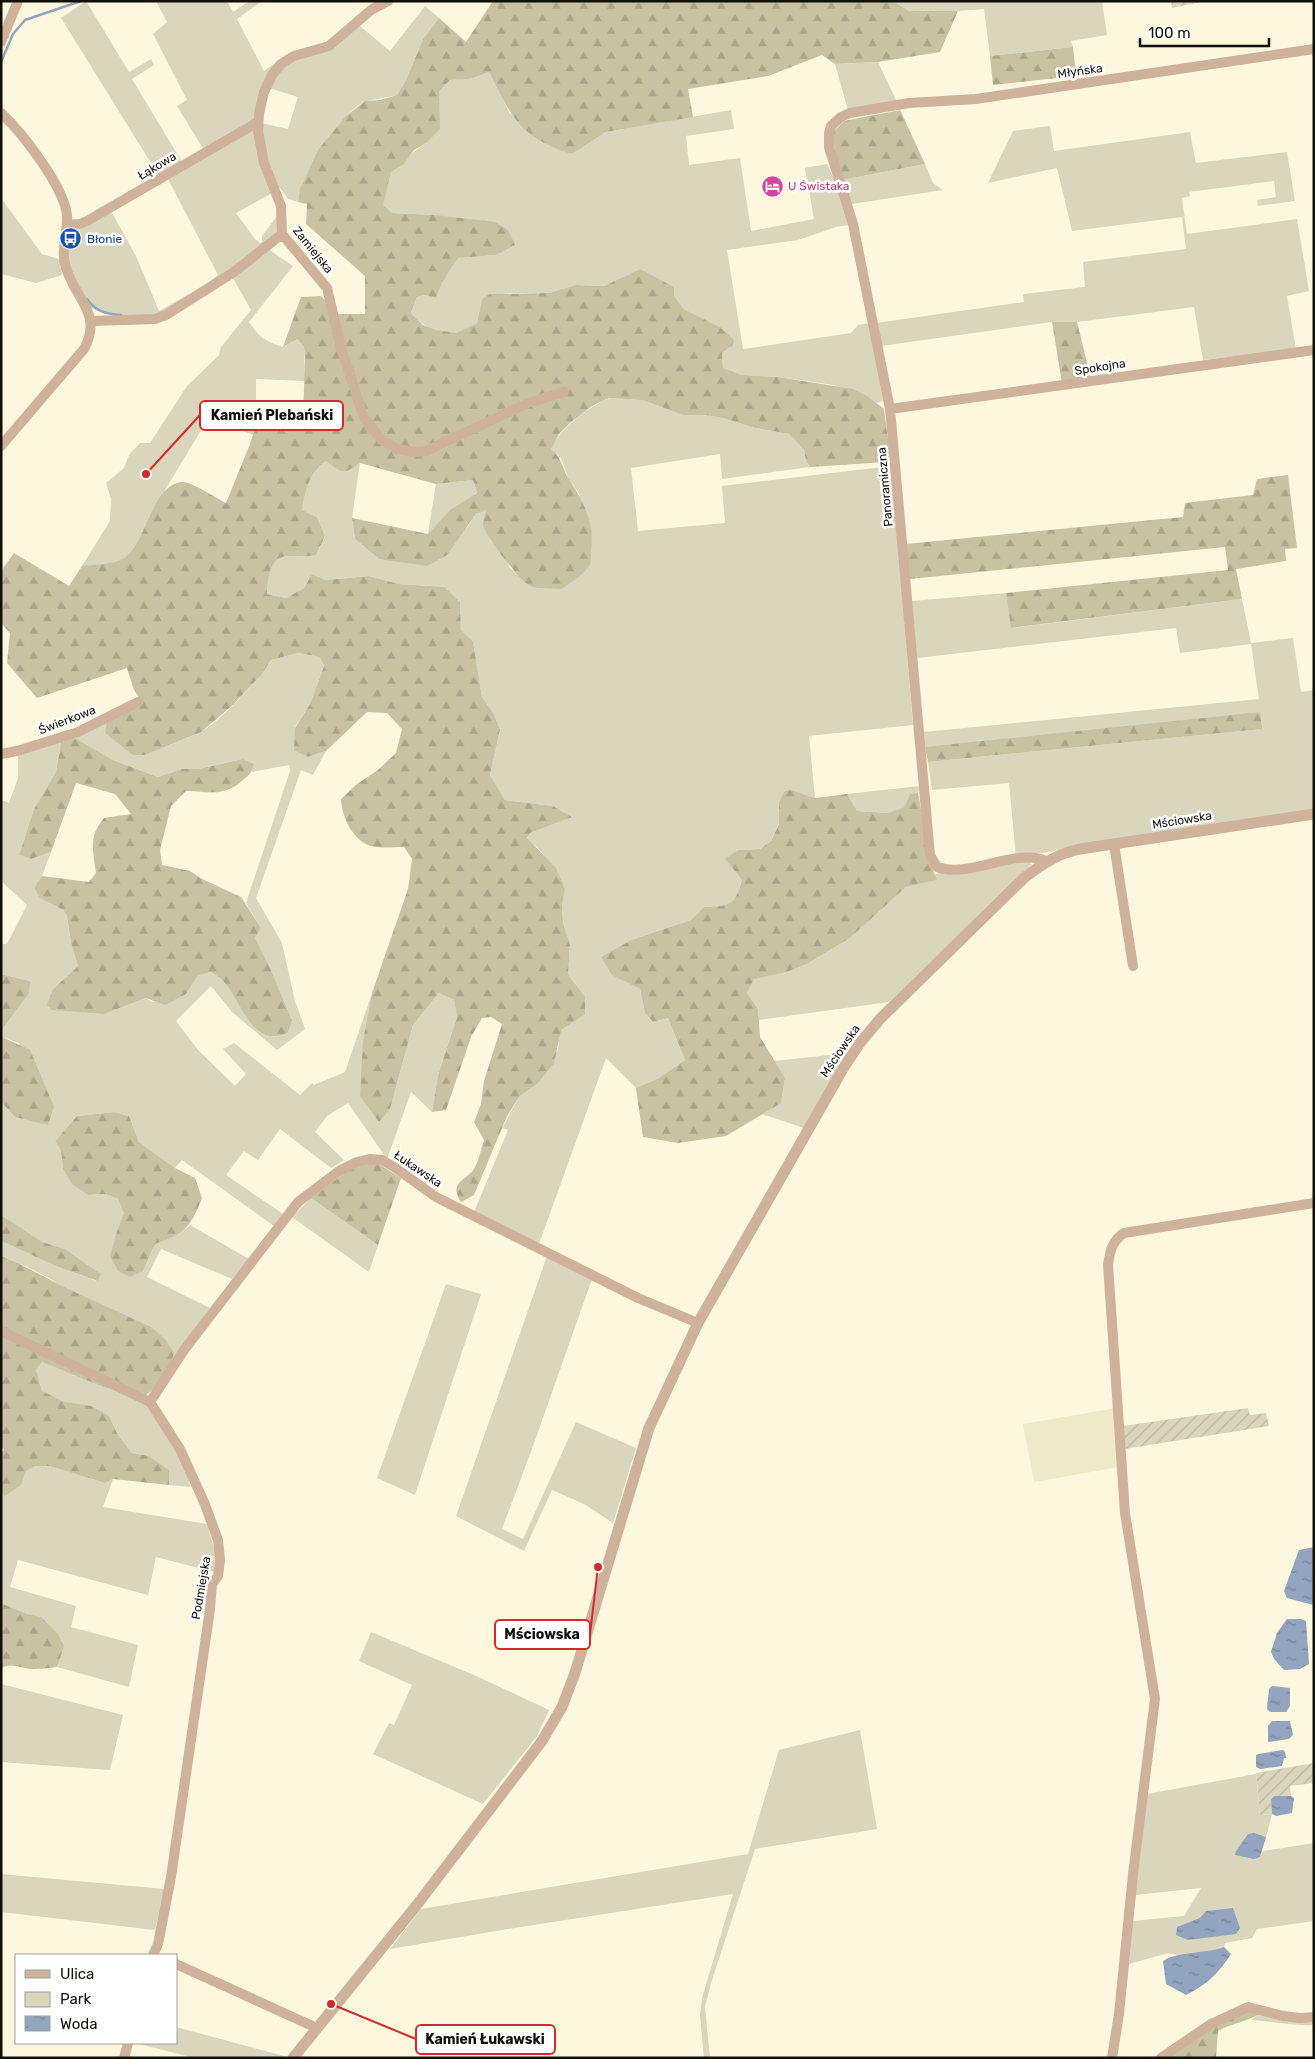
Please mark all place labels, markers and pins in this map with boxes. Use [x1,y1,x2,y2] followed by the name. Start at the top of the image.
[760,174,784,198] hotel icon: U Świstaka
[788,179,849,193] place label: U Świstaka
[59,227,83,251] bus stop icon: Błonie
[87,232,122,246] place label: Błonie
[200,401,343,430] callout: Kamień Plebański
[495,1620,590,1649] callout: Mściowska
[416,2025,555,2054] callout: Kamień Łukawski

